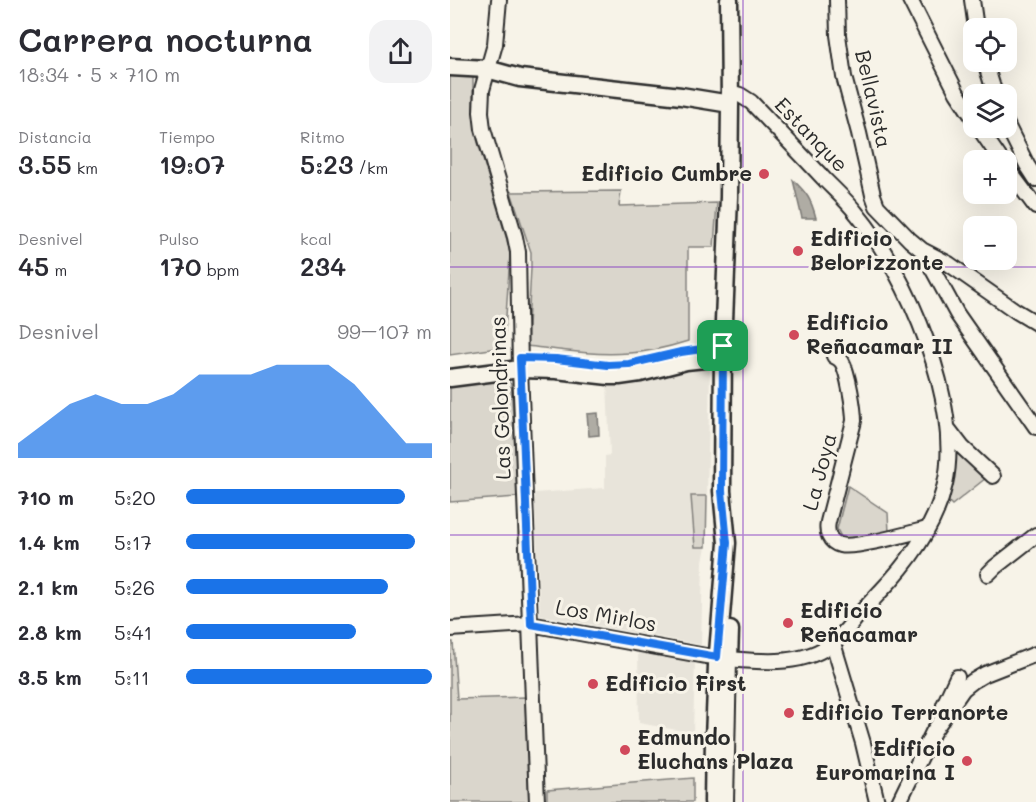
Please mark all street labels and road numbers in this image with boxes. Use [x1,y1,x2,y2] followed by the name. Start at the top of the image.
[850,47,899,150] street label: Bellavista
[770,91,854,177] street label: Estanque
[483,316,516,480] street label: Las Golondrinas
[795,430,842,513] street label: La Joya
[554,592,659,637] street label: Los Mirlos

